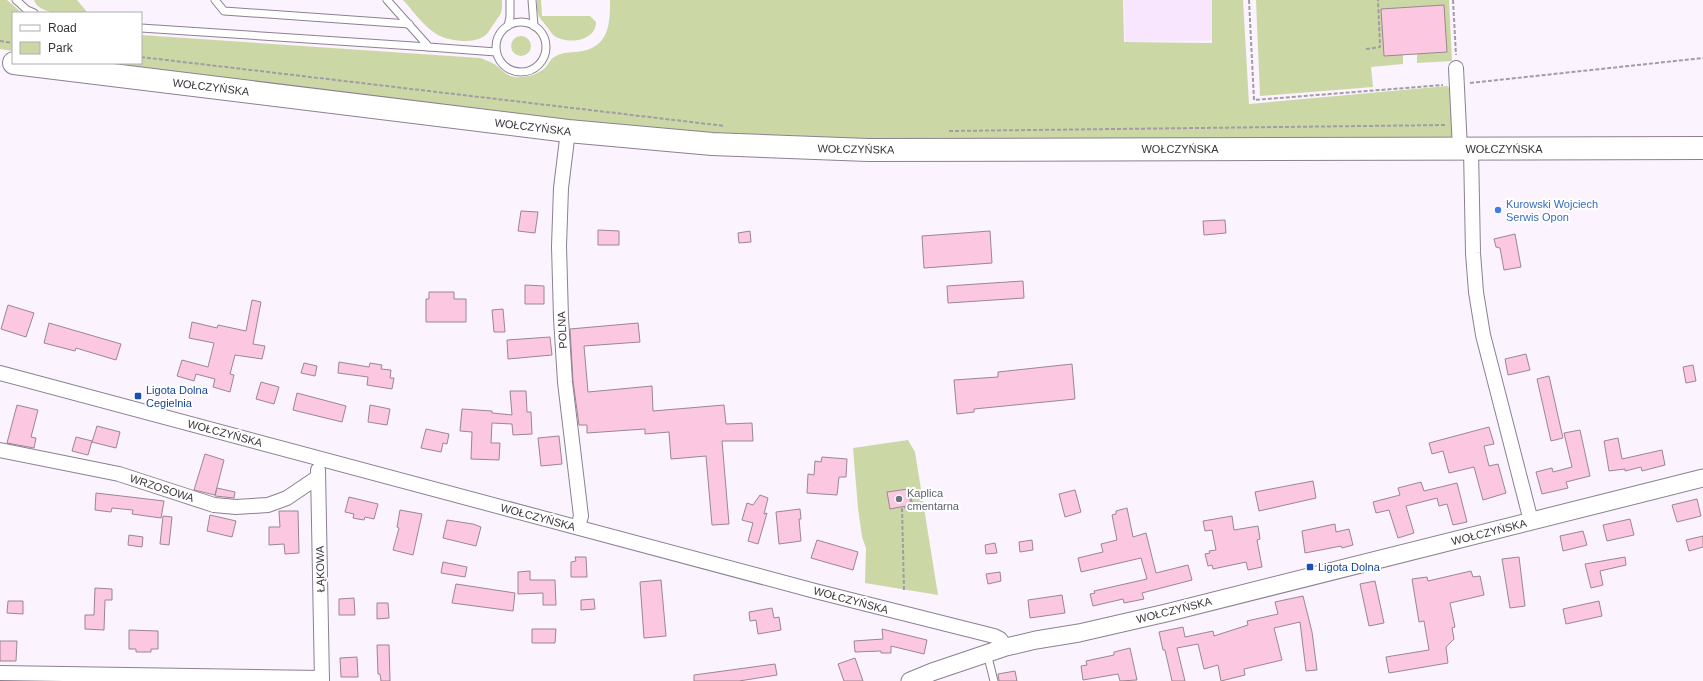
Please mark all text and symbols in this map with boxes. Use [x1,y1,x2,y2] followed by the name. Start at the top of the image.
[12,12,142,64] legend
[48,21,77,35] text: Road
[48,41,74,55] text: Park
[172,76,251,98] street label: WOŁCZYŃSKA
[494,116,573,138] street label: WOŁCZYŃSKA
[817,142,895,156] street label: WOŁCZYŃSKA
[1141,143,1219,155] street label: WOŁCZYŃSKA
[1465,143,1543,155] street label: WOŁCZYŃSKA
[1506,198,1598,223] place label: Kurowski Wojciech Serwis Opon
[1493,205,1503,215] marker: Kurowski Wojciech Serwis Opon
[555,310,569,349] street label: POLNA
[146,384,209,409] place label: Ligota Dolna Cegielnia
[133,391,143,401] marker: Ligota Dolna Cegielnia
[186,417,264,449] street label: WOŁCZYŃSKA
[128,472,196,504] street label: WRZOSOWA
[907,487,960,512] place label: Kaplica cmentarna
[894,494,904,504] marker: Kaplica cmentarna
[499,501,577,533] street label: WOŁCZYŃSKA
[1450,517,1528,547] street label: WOŁCZYŃSKA
[314,545,326,592] street label: ŁĄKOWA
[1318,561,1381,573] place label: Ligota Dolna
[1305,562,1315,572] marker: Ligota Dolna
[812,584,890,616] street label: WOŁCZYŃSKA
[1135,595,1213,625] street label: WOŁCZYŃSKA

